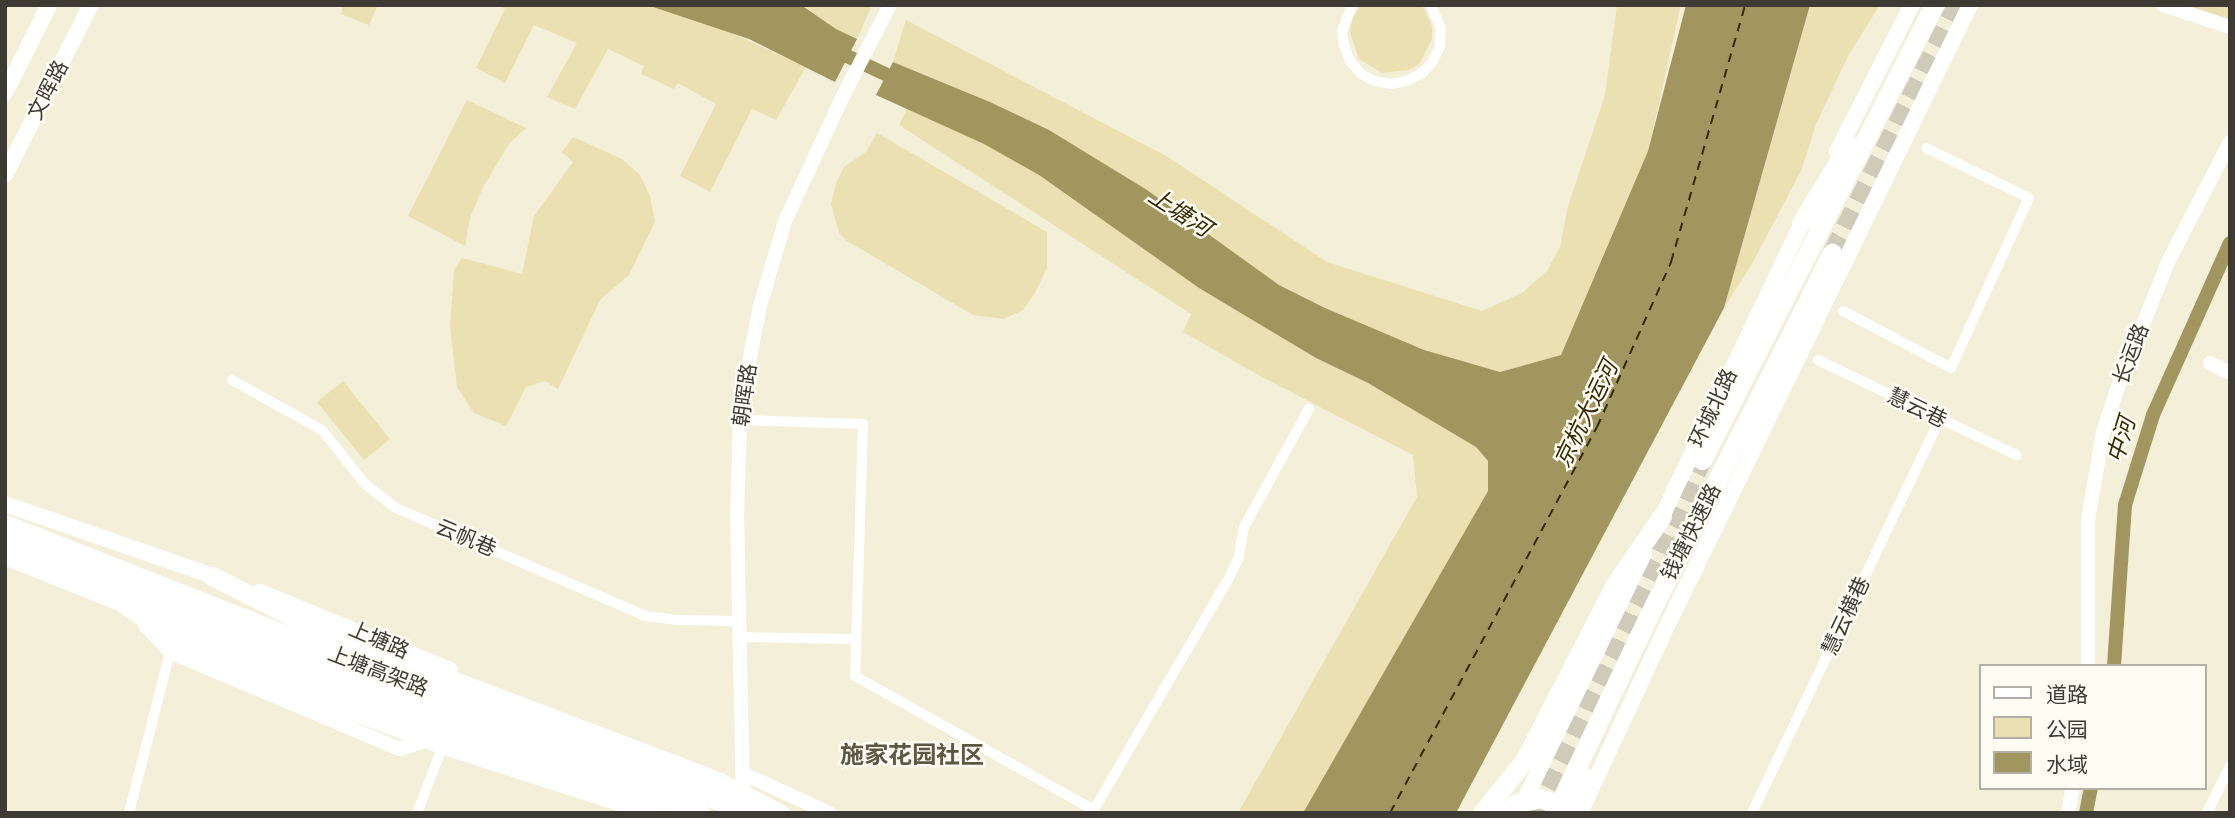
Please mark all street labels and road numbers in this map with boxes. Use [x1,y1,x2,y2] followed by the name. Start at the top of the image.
[22,56,74,124] street label: 文晖路
[2108,320,2154,388] street label: 长运路
[728,362,762,428] street label: 朝晖路
[1684,365,1742,451] street label: 环城北路
[1883,383,1951,433] street label: 慧云巷
[1656,480,1726,584] street label: 钱塘快速路
[432,514,500,562] street label: 云帆巷
[1817,573,1875,659] street label: 慧云横巷
[345,616,413,664] street label: 上塘路
[324,640,432,702] street label: 上塘高架路

